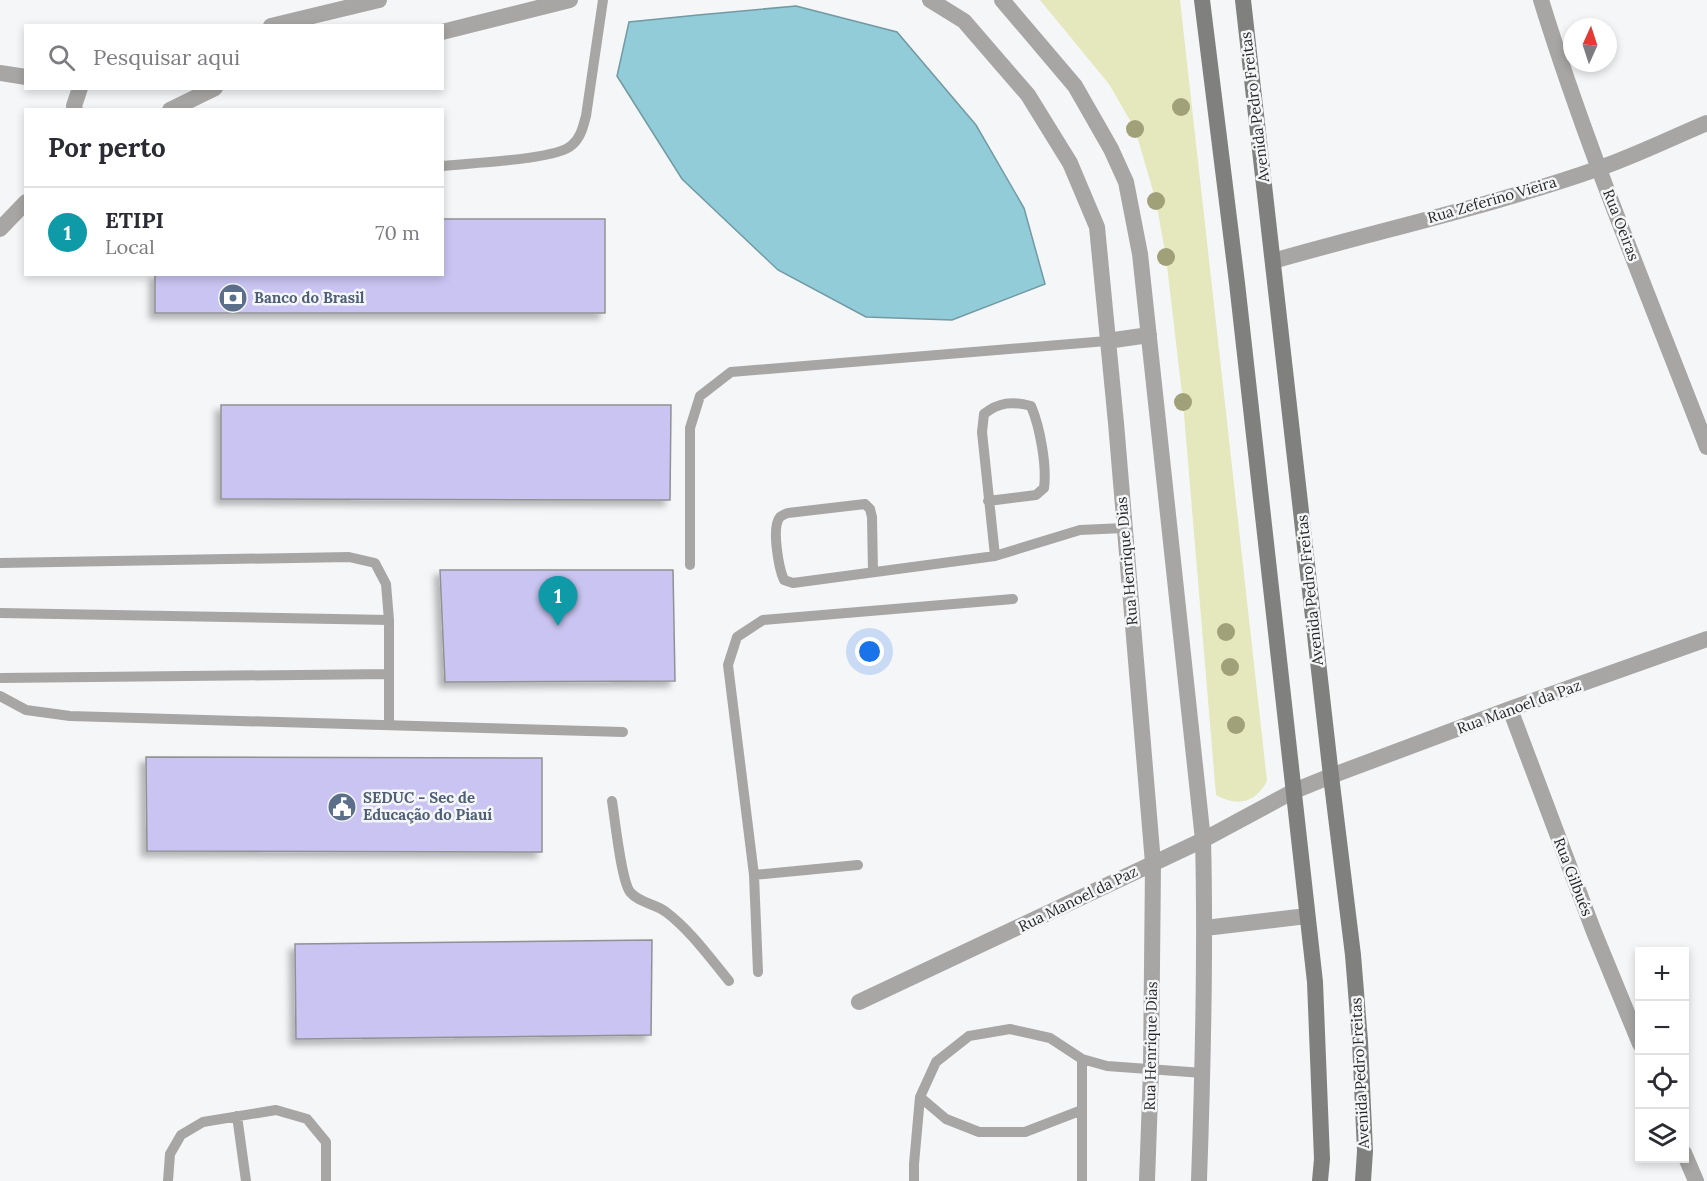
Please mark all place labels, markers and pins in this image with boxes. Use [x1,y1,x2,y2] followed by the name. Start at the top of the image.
[217,282,249,314] bank icon: Banco do Brasil
[254,288,365,307] place label: Banco do Brasil
[538,576,578,626] pin: 1
[363,788,492,824] place label: SEDUC - Sec de Educação do Piauí
[326,791,358,823] public building icon: SEDUC - Sec de Educação do Piauí

